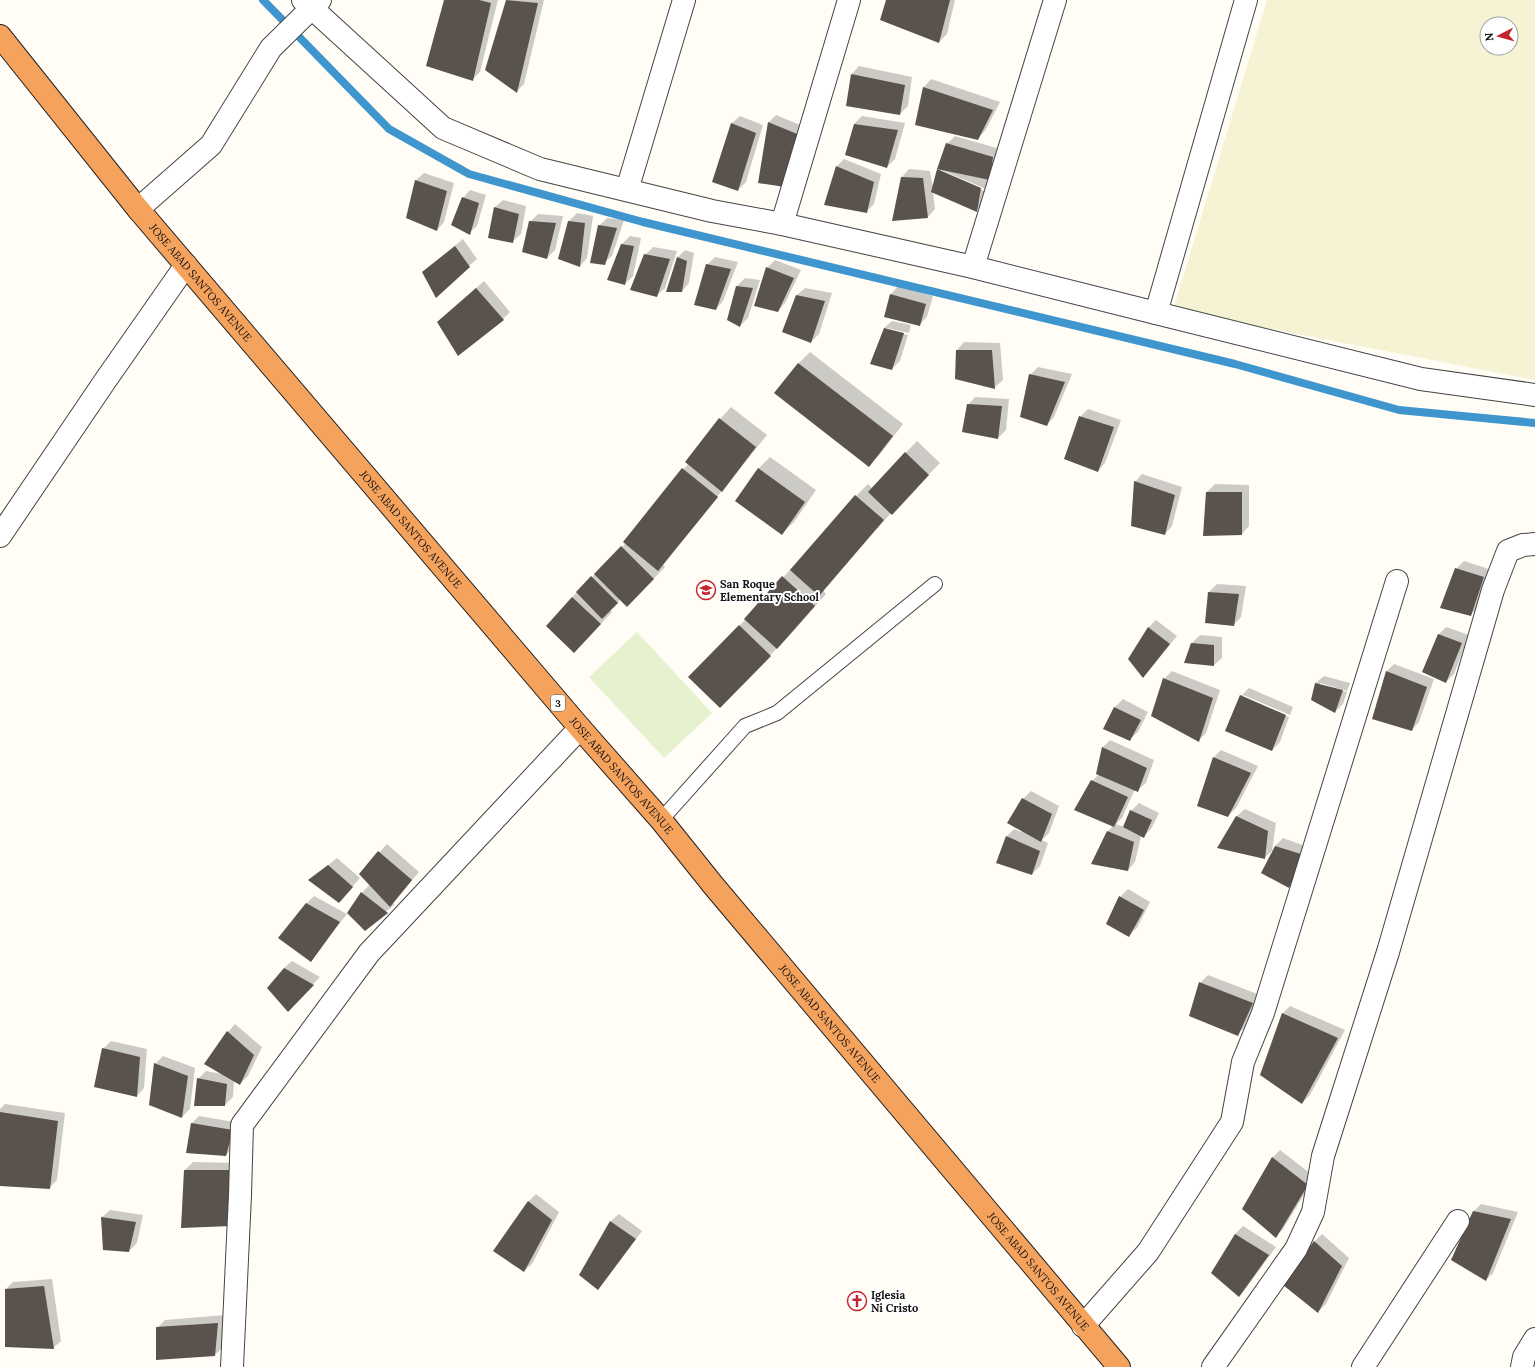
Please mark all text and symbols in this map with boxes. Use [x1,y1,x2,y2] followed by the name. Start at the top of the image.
[1479,16,1519,56] north arrow
[1482,32,1496,42] text: N
[146,220,255,345] street label: JOSE ABAD SANTOS AVENUE
[356,467,465,591] street label: JOSE ABAD SANTOS AVENUE
[720,577,819,604] place label: San Roque Elementary School
[695,579,717,601] school or university icon: San Roque Elementary School
[551,695,565,711] road number: 3
[566,713,676,837] street label: JOSE ABAD SANTOS AVENUE
[775,961,884,1086] street label: JOSE ABAD SANTOS AVENUE
[984,1208,1092,1334] street label: JOSE ABAD SANTOS AVENUE
[871,1288,918,1315] place label: Iglesia Ni Cristo
[846,1290,868,1312] church icon: Iglesia Ni Cristo

